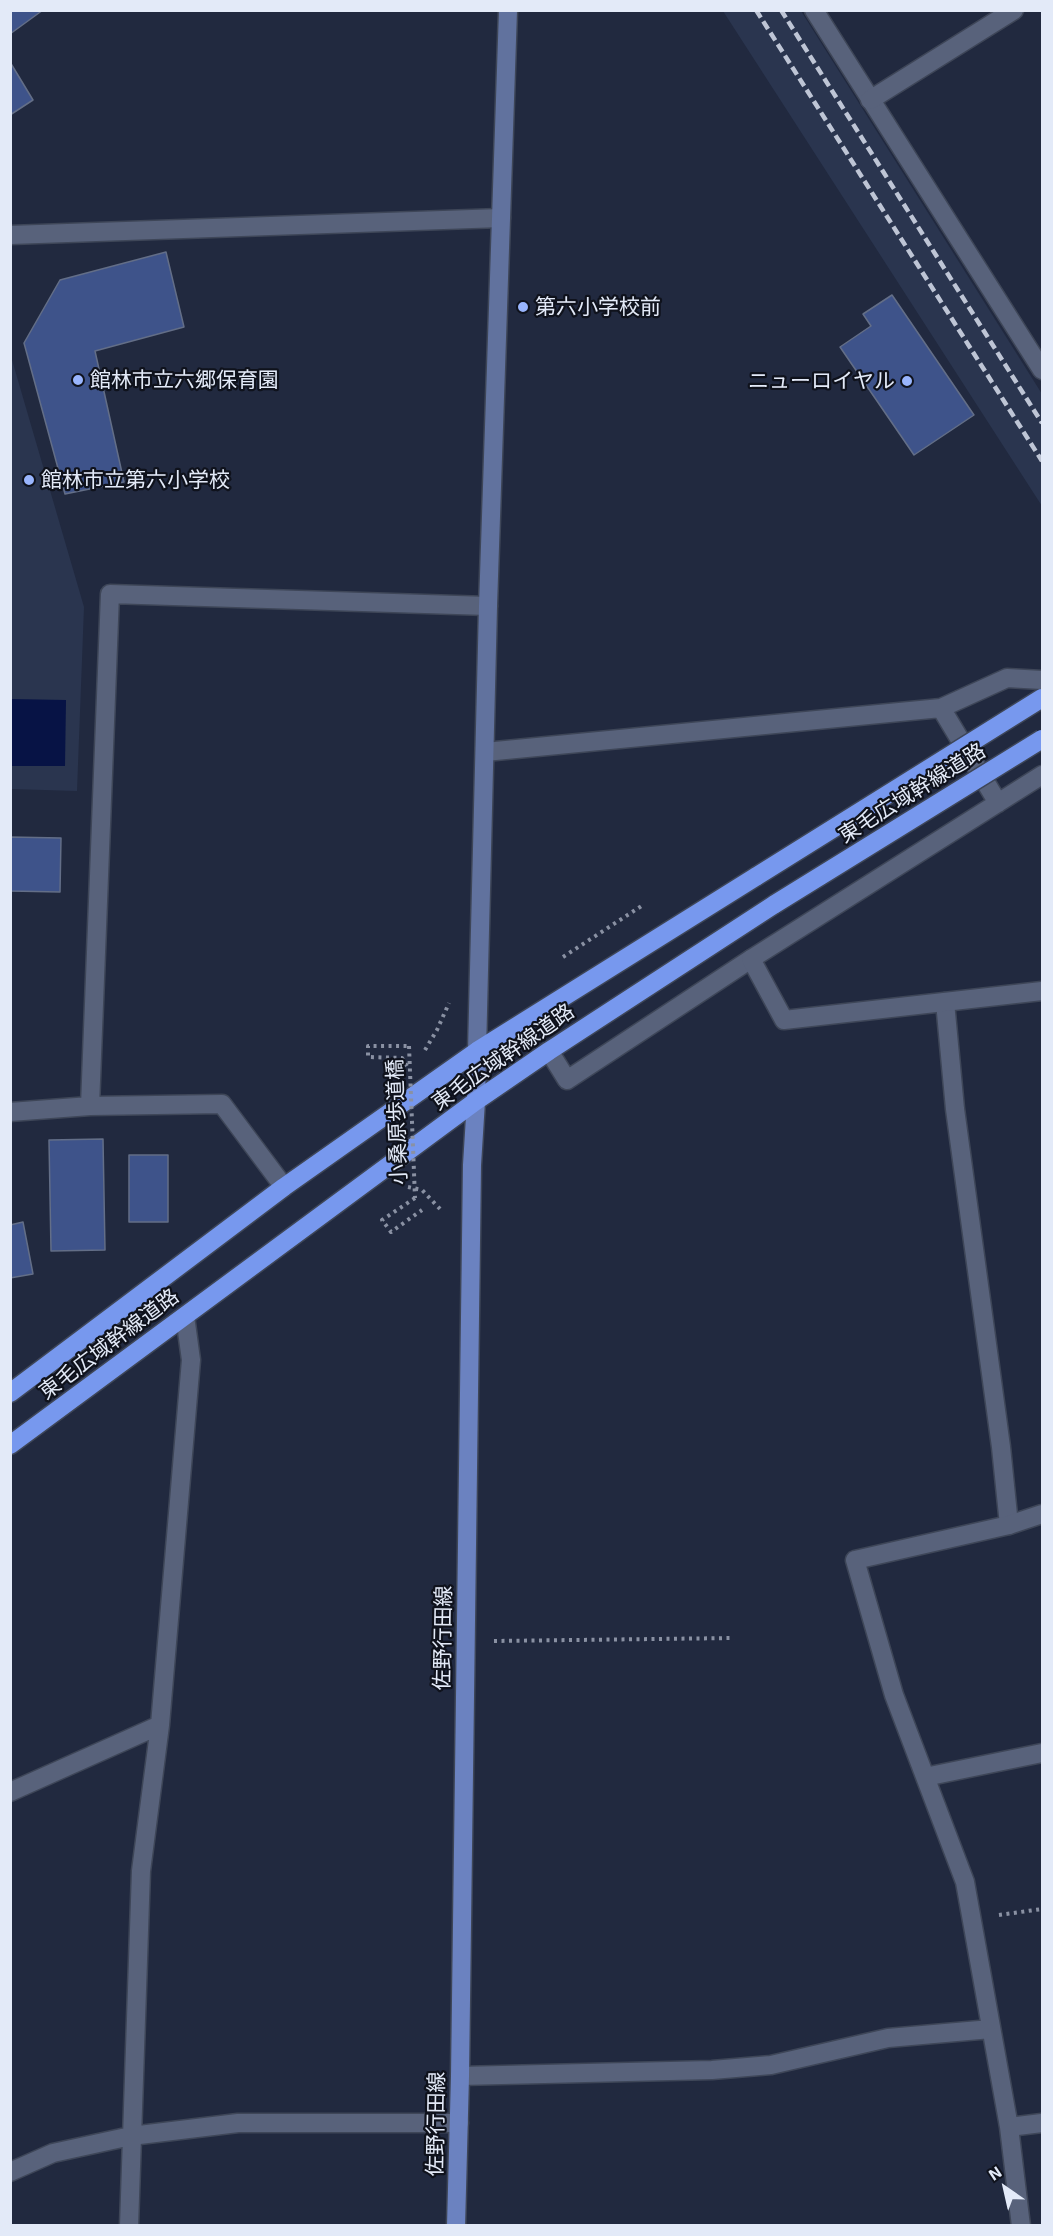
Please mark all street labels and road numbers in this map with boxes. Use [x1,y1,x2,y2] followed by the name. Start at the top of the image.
[834,738,990,848] street label: 東毛広域幹線道路
[427,998,579,1116] street label: 東毛広域幹線道路
[382,1059,412,1185] street label: 小桑原歩道橋
[34,1283,184,1405] street label: 東毛広域幹線道路
[429,1585,457,1691] street label: 佐野行田線
[422,2071,450,2177] street label: 佐野行田線

